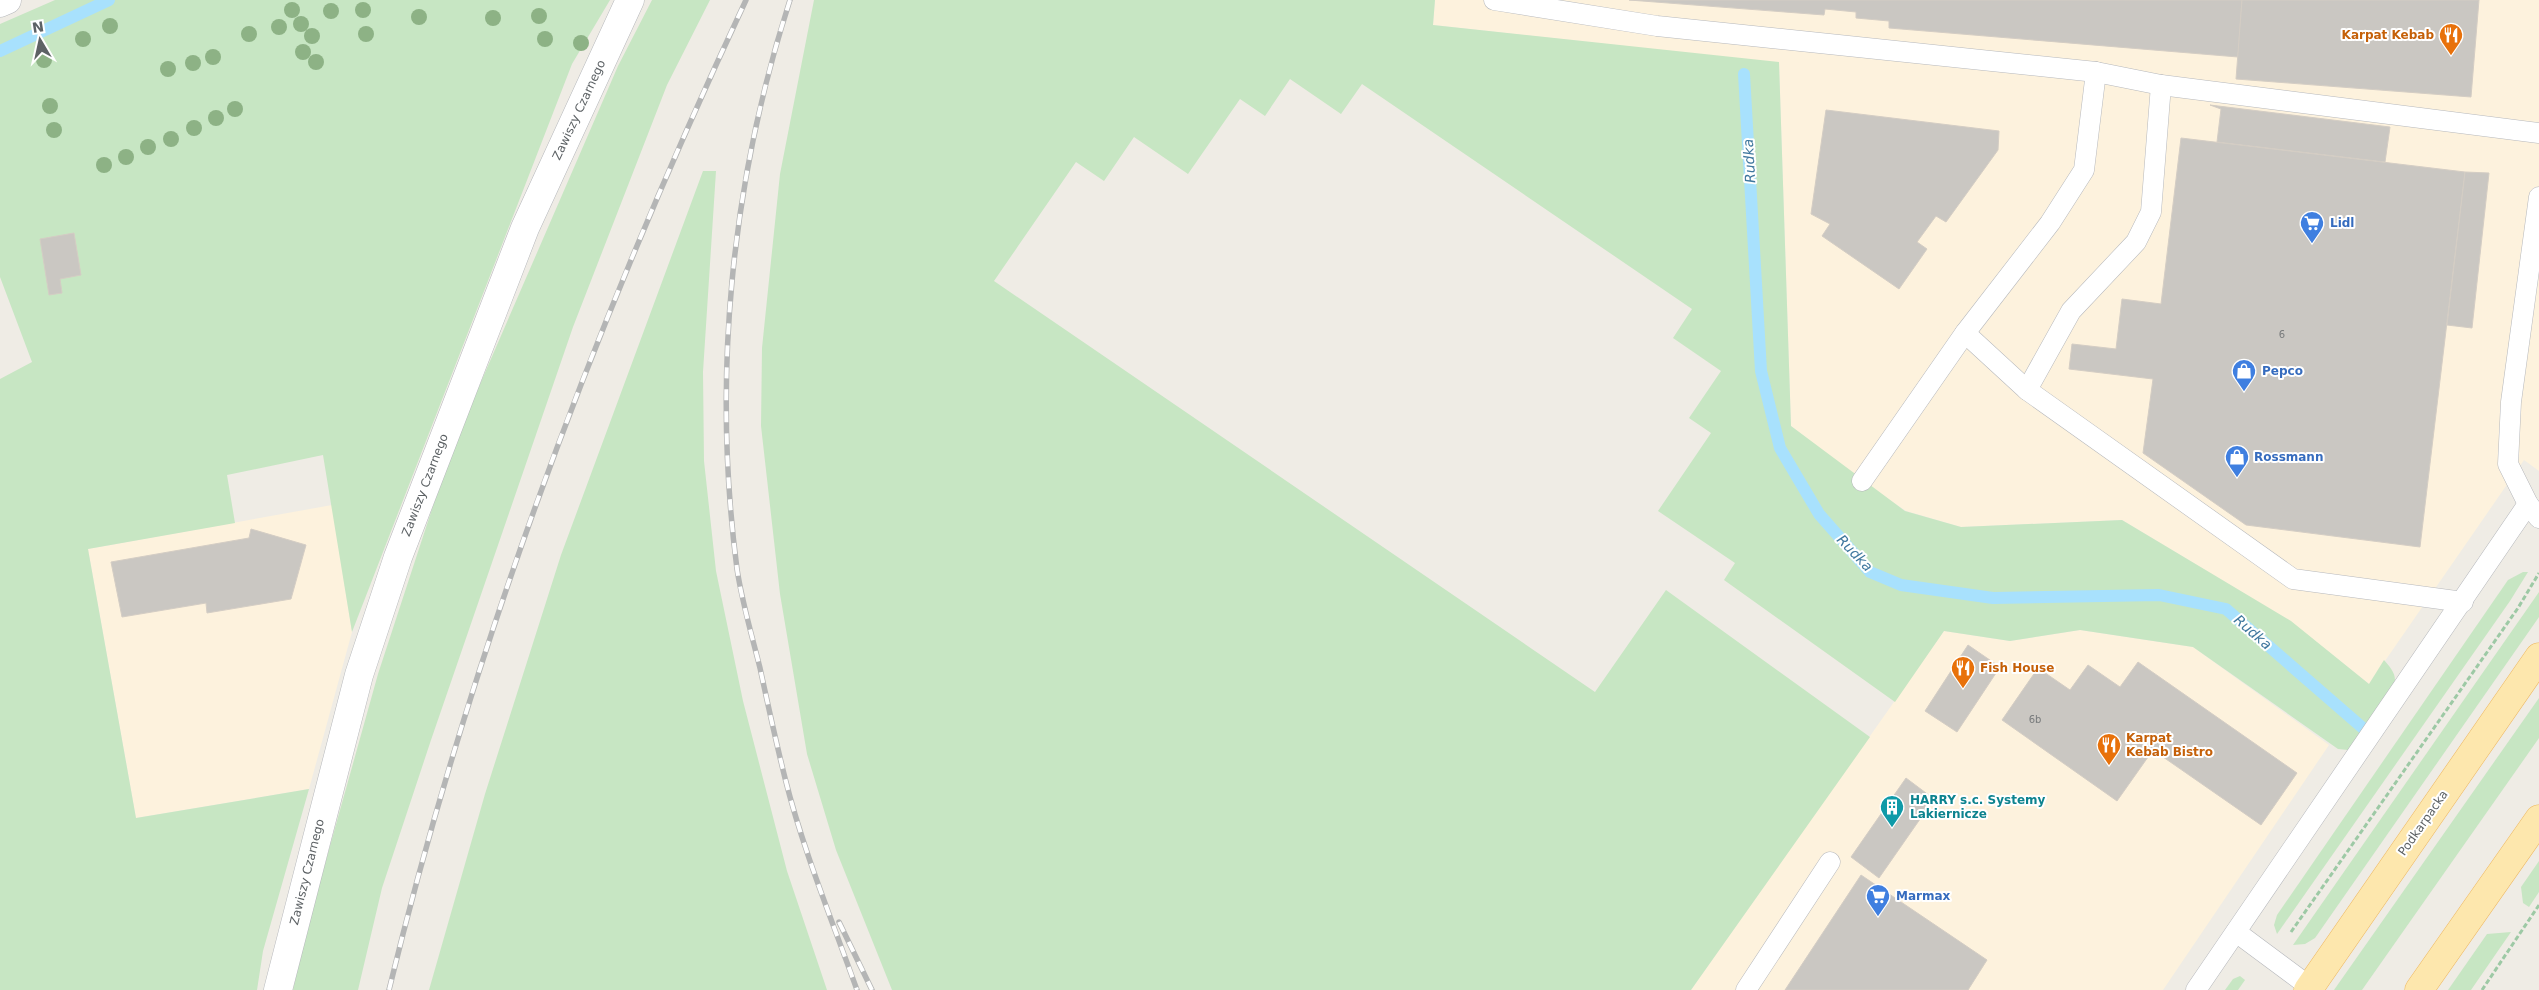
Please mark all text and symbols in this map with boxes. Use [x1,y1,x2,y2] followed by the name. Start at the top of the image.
[15,15,65,65] north arrow
[31,18,45,36] text: N
[2438,22,2464,56] restaurant icon: Karpat Kebab
[2342,28,2434,42] place label: Karpat Kebab
[550,58,608,162] street label: Zawiszy Czarnego
[1740,139,1758,183] water label: Rudka
[2299,210,2325,244] supermarket icon: Lidl
[2330,216,2354,230] place label: Lidl
[2279,329,2285,340] house number: 6
[2231,358,2257,392] shop icon: Pepco
[2262,364,2303,378] place label: Pepco
[399,432,451,538] street label: Zawiszy Czarnego
[2224,444,2250,478] shop icon: Rossmann
[2254,450,2323,464] place label: Rossmann
[1834,532,1876,574] water label: Rudka
[2231,611,2275,653] water label: Rudka
[1950,655,1976,689] restaurant icon: Fish House
[1980,661,2054,675] place label: Fish House
[2029,714,2041,725] house number: 6b
[2126,731,2213,759] place label: Karpat Kebab Bistro
[2096,732,2122,766] restaurant icon: Karpat Kebab Bistro
[2395,788,2451,858] street label: Podkarpacka
[1910,793,2046,821] place label: HARRY s.c. Systemy Lakiernicze
[1879,794,1905,828] building icon: HARRY s.c. Systemy Lakiernicze
[287,817,327,927] street label: Zawiszy Czarnego
[1865,883,1891,917] supermarket icon: Marmax
[1896,889,1951,903] place label: Marmax

